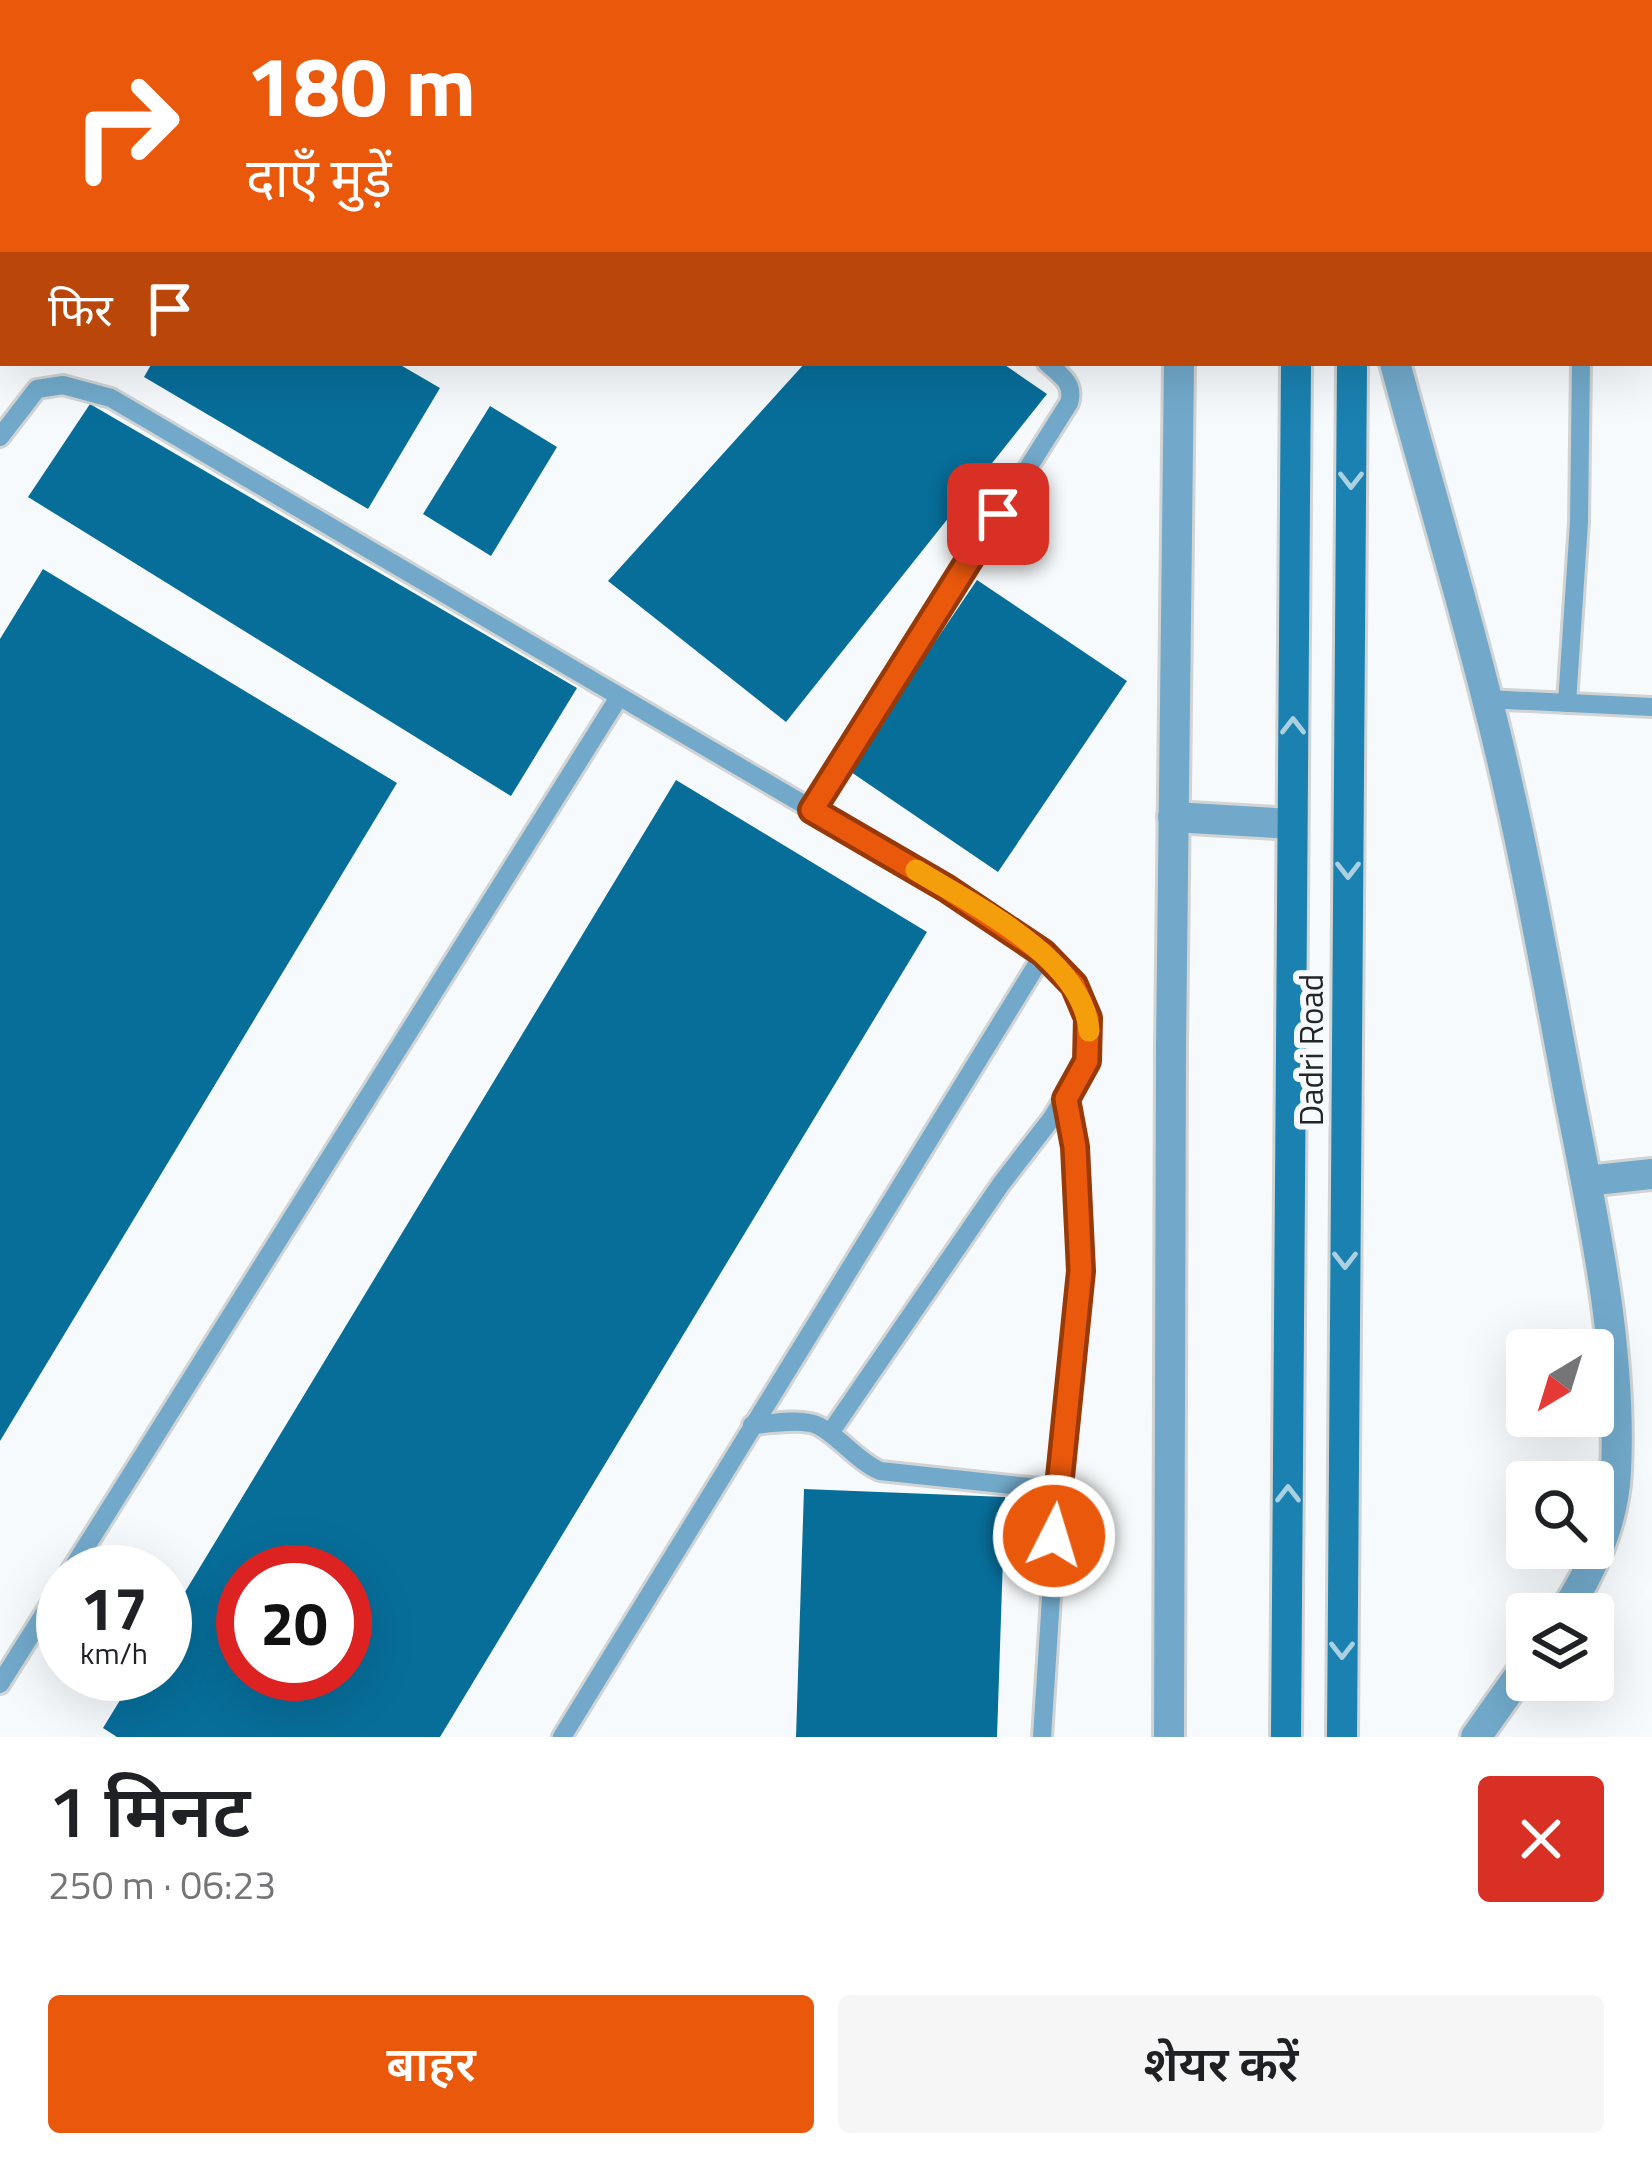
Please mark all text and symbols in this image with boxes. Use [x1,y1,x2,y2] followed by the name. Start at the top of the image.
[246,21,476,149] text: 180 m
[48,48,204,204] icon: right
[246,136,392,218] text: दाएँ मुड़ें
[48,275,113,343] text: फिर
[137,276,203,342] icon: arrive
[947,463,1049,565] pin
[1338,472,1364,490] one-way arrow
[965,481,1031,547] icon: arrive
[1280,716,1306,734] one-way arrow
[1336,861,1362,880] one-way arrow
[1286,974,1336,1126] street label: Dadri Road
[1333,1251,1359,1270] one-way arrow
[1506,1329,1614,1437] north arrow
[1506,1329,1614,1701] map controls
[1506,1461,1614,1569] button: search
[991,1473,1117,1599] position arrow
[1275,1484,1301,1502] one-way arrow
[216,1545,372,1701] speed limit sign: 20
[80,1562,148,1653] text: 17
[1506,1593,1614,1701] button: layers
[80,1630,148,1676] text: km/h
[1330,1641,1356,1660] one-way arrow
[48,1755,250,1865] text: 1 मिनट
[1478,1776,1604,1902] button: close
[48,1855,276,1914] text: 250 m · 06:23
[48,1995,814,2133] button: बाहर
[838,1995,1604,2133] button: शेयर करें

